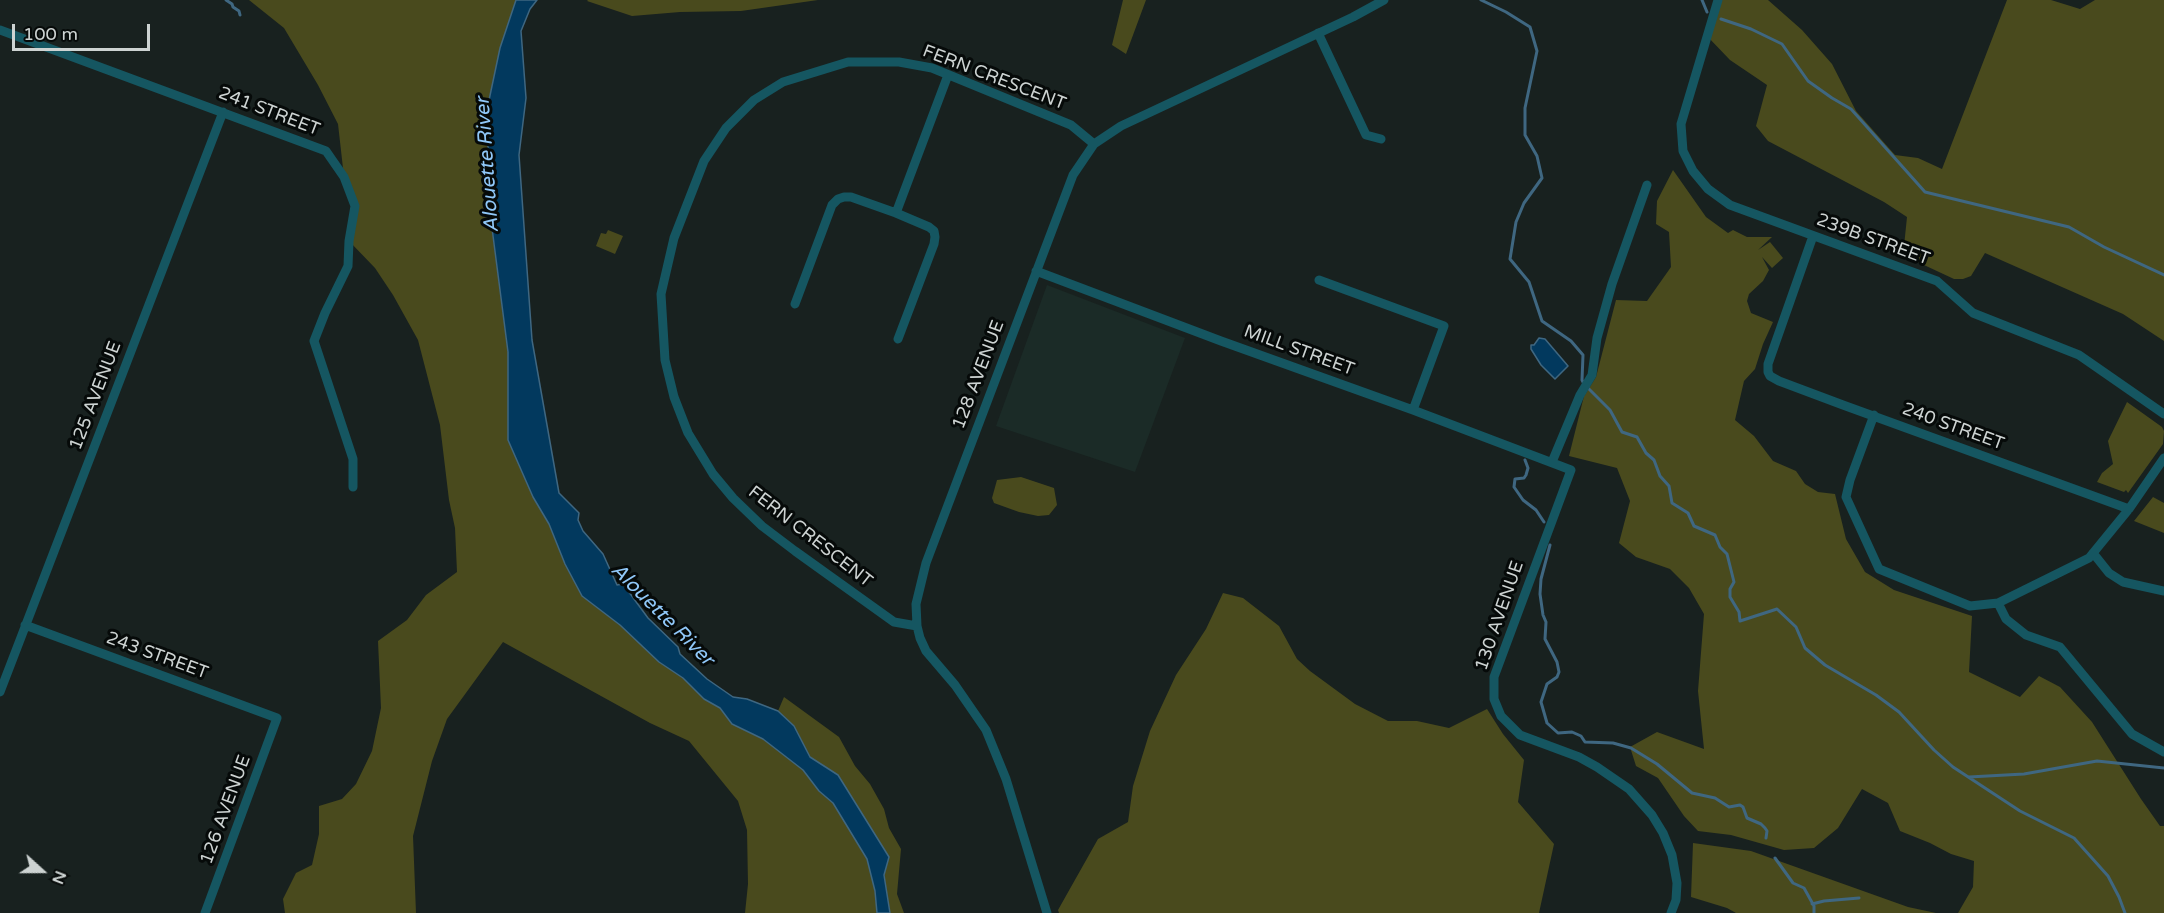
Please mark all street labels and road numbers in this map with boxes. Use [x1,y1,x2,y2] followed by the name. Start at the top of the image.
[919,41,1069,115] street label: FERN CRESCENT
[215,83,323,141] street label: 241 STREET
[1813,209,1933,271] street label: 239B STREET
[948,318,1010,432] street label: 128 AVENUE
[1241,321,1357,381] street label: MILL STREET
[65,339,127,453] street label: 125 AVENUE
[1899,399,2007,455] street label: 240 STREET
[744,482,876,592] street label: FERN CRESCENT
[1471,558,1529,674] street label: 130 AVENUE
[103,628,211,684] street label: 243 STREET
[196,752,256,868] street label: 126 AVENUE

